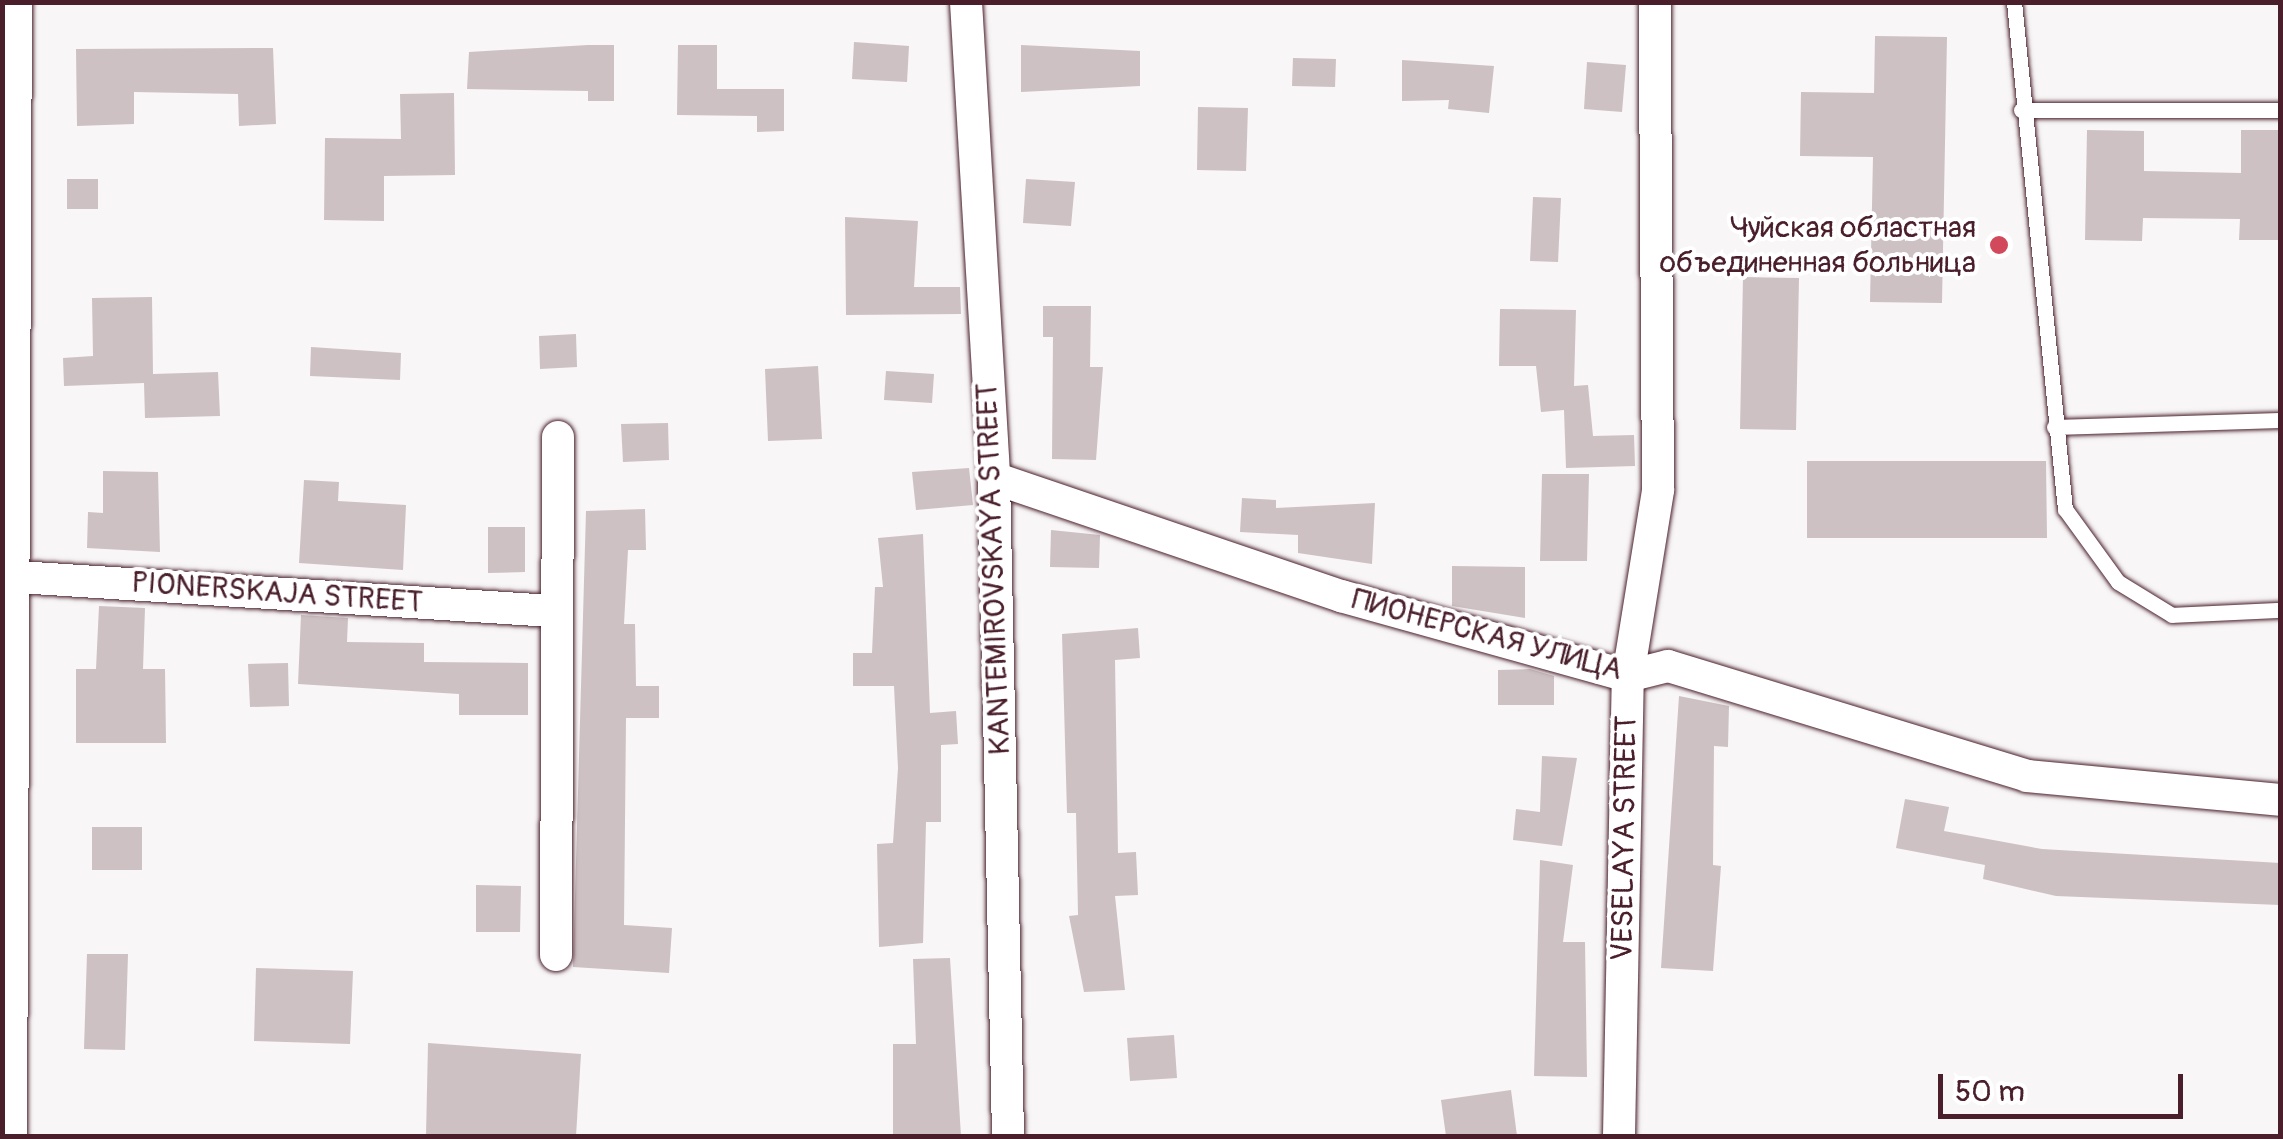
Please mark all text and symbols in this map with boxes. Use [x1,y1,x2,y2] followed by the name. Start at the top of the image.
[1660,210,1976,280] place label: Чуйская областная объединенная больница
[1986,232,2012,258] marker: Чуйская областная объединенная больница
[970,382,1018,756] street label: KANTEMIROVSKAYA STREET
[130,565,424,621] street label: PIONERSKAJA STREET
[1348,582,1626,688] street label: ПИОНЕРСКАЯ УЛИЦА
[1605,715,1645,961] street label: VESELAYA STREET
[1943,1054,2188,1116] scale bar
[1955,1073,2025,1110] text: 50 m

